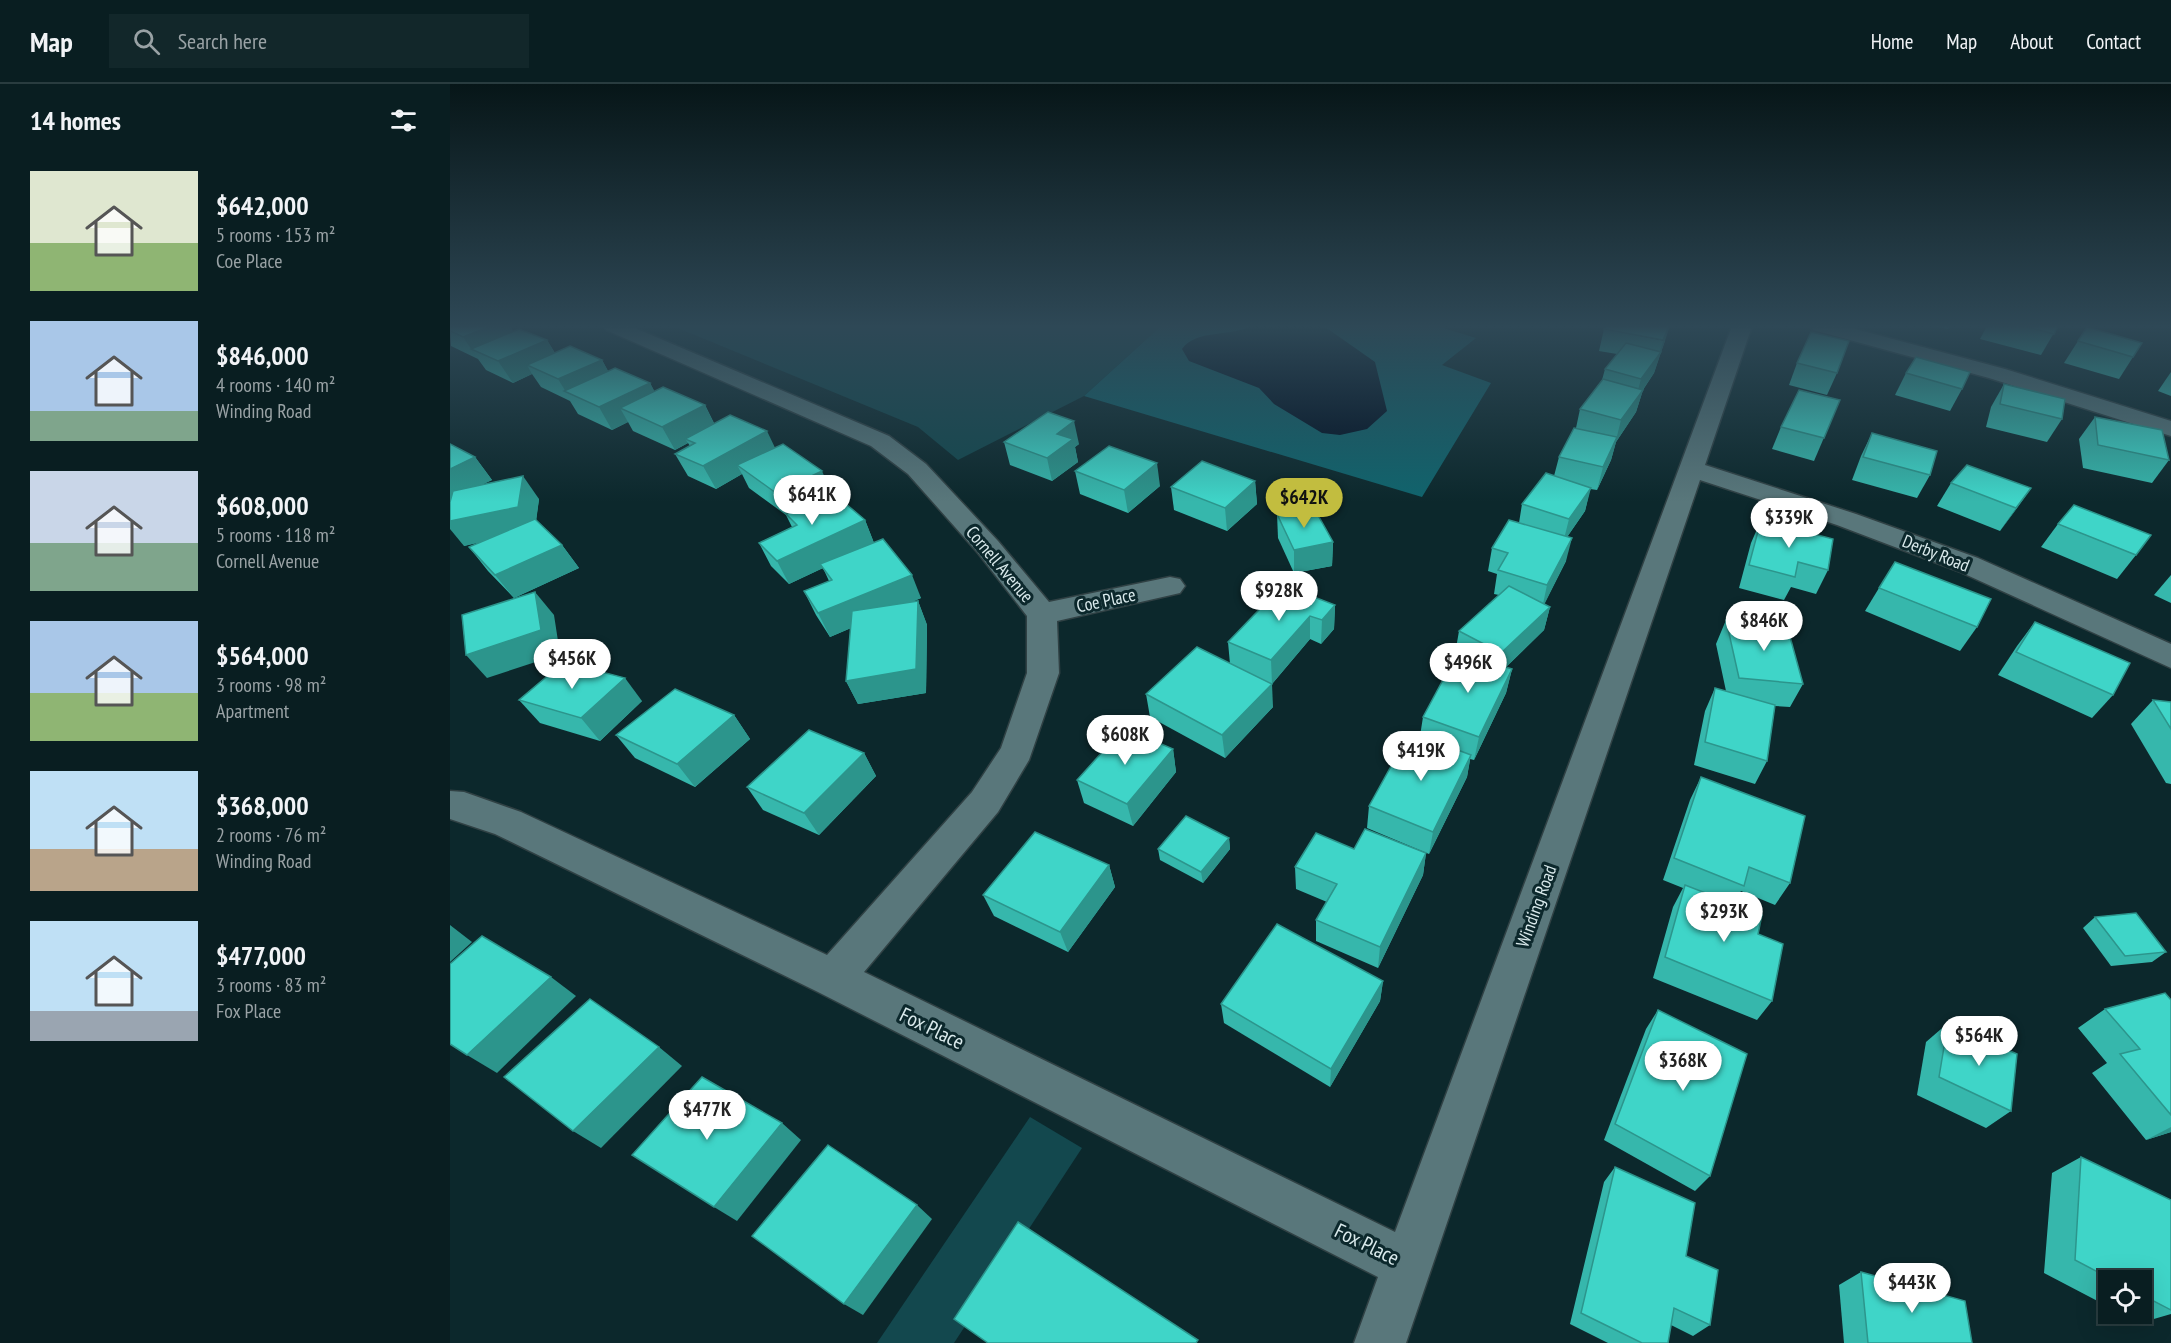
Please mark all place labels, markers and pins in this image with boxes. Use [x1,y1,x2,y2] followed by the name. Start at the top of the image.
[770,475,854,526] pin: $641K
[1262,478,1346,529] pin: $642K
[1747,498,1831,549] pin: $339K
[1237,571,1321,622] pin: $928K
[1722,601,1806,652] pin: $846K
[530,639,614,690] pin: $456K
[1426,643,1510,694] pin: $496K
[1083,715,1167,766] pin: $608K
[1379,731,1463,782] pin: $419K
[1682,892,1766,943] pin: $293K
[1937,1016,2021,1067] pin: $564K
[1641,1041,1725,1092] pin: $368K
[665,1090,749,1141] pin: $477K
[1870,1263,1954,1314] pin: $443K

